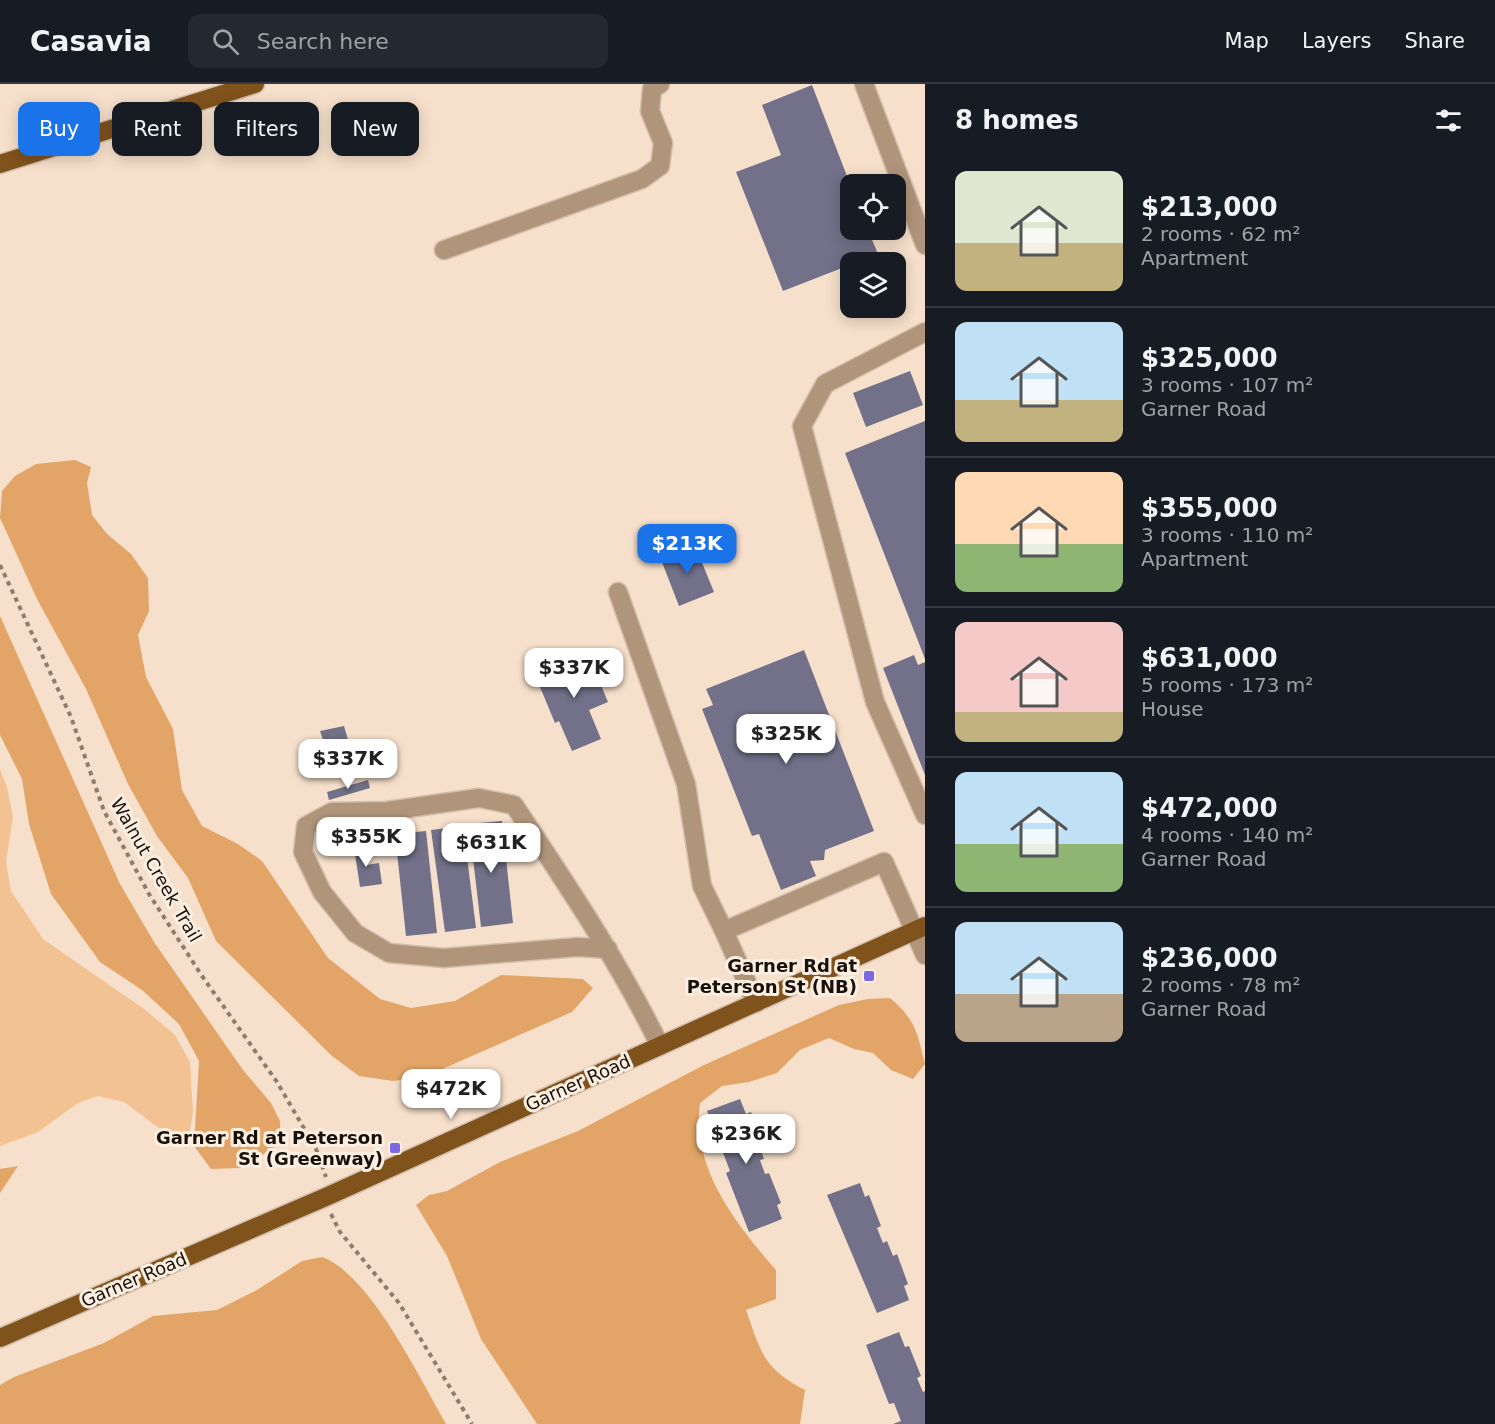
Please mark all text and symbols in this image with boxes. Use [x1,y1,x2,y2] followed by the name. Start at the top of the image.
[188,14,608,68] search box
[30,25,152,58] text: Casavia
[209,25,242,58] icon: search
[257,29,389,54] text: Search here
[1225,29,1269,53] text: Map
[1302,29,1371,53] text: Layers
[1404,29,1465,53] text: Share
[18,102,100,156] chip: Buy
[112,102,202,156] chip: Rent
[214,102,319,156] chip: Filters
[331,102,419,156] chip: New
[1432,104,1465,137] icon: filters
[955,105,1079,135] text: 8 homes
[840,174,906,318] map controls
[840,174,906,240] button: locate
[1141,192,1278,222] text: $213,000
[1003,195,1075,267] icon: home
[1141,222,1301,246] text: 2 rooms · 62 m²
[1141,246,1248,270] text: Apartment
[840,252,906,318] button: layers
[1141,343,1278,373] text: $325,000
[1003,346,1075,418] icon: home
[1141,373,1313,397] text: 3 rooms · 107 m²
[1141,397,1266,421] text: Garner Road
[1141,493,1278,523] text: $355,000
[1003,496,1075,568] icon: home
[1141,523,1313,547] text: 3 rooms · 110 m²
[645,524,729,575] pin: $213K
[651,531,723,555] text: $213K
[1141,547,1248,571] text: Apartment
[1141,643,1278,673] text: $631,000
[1003,646,1075,718] icon: home
[532,648,616,699] pin: $337K
[538,655,610,679] text: $337K
[1141,673,1313,697] text: 5 rooms · 173 m²
[1141,697,1204,721] text: House
[744,714,828,765] pin: $325K
[750,721,822,745] text: $325K
[306,739,390,790] pin: $337K
[312,746,384,770] text: $337K
[1141,793,1278,823] text: $472,000
[107,794,206,946] street label: Walnut Creek Trail
[1003,796,1075,868] icon: home
[324,817,408,868] pin: $355K
[449,823,533,874] pin: $631K
[1141,823,1313,847] text: 4 rooms · 140 m²
[330,824,402,848] text: $355K
[455,830,527,854] text: $631K
[1141,847,1266,871] text: Garner Road
[1141,943,1278,973] text: $236,000
[1003,946,1075,1018] icon: home
[687,955,857,997] place label: Garner Rd at Peterson St (NB)
[862,969,876,983] marker: Garner Rd at Peterson St (NB)
[1141,973,1301,997] text: 2 rooms · 78 m²
[1141,997,1266,1021] text: Garner Road
[522,1050,634,1115] street label: Garner Road
[409,1069,493,1120] pin: $472K
[415,1076,487,1100] text: $472K
[704,1114,788,1165] pin: $236K
[710,1121,782,1145] text: $236K
[156,1127,383,1169] place label: Garner Rd at Peterson St (Greenway)
[388,1141,402,1155] marker: Garner Rd at Peterson St (Greenway)
[78,1248,190,1311] street label: Garner Road

